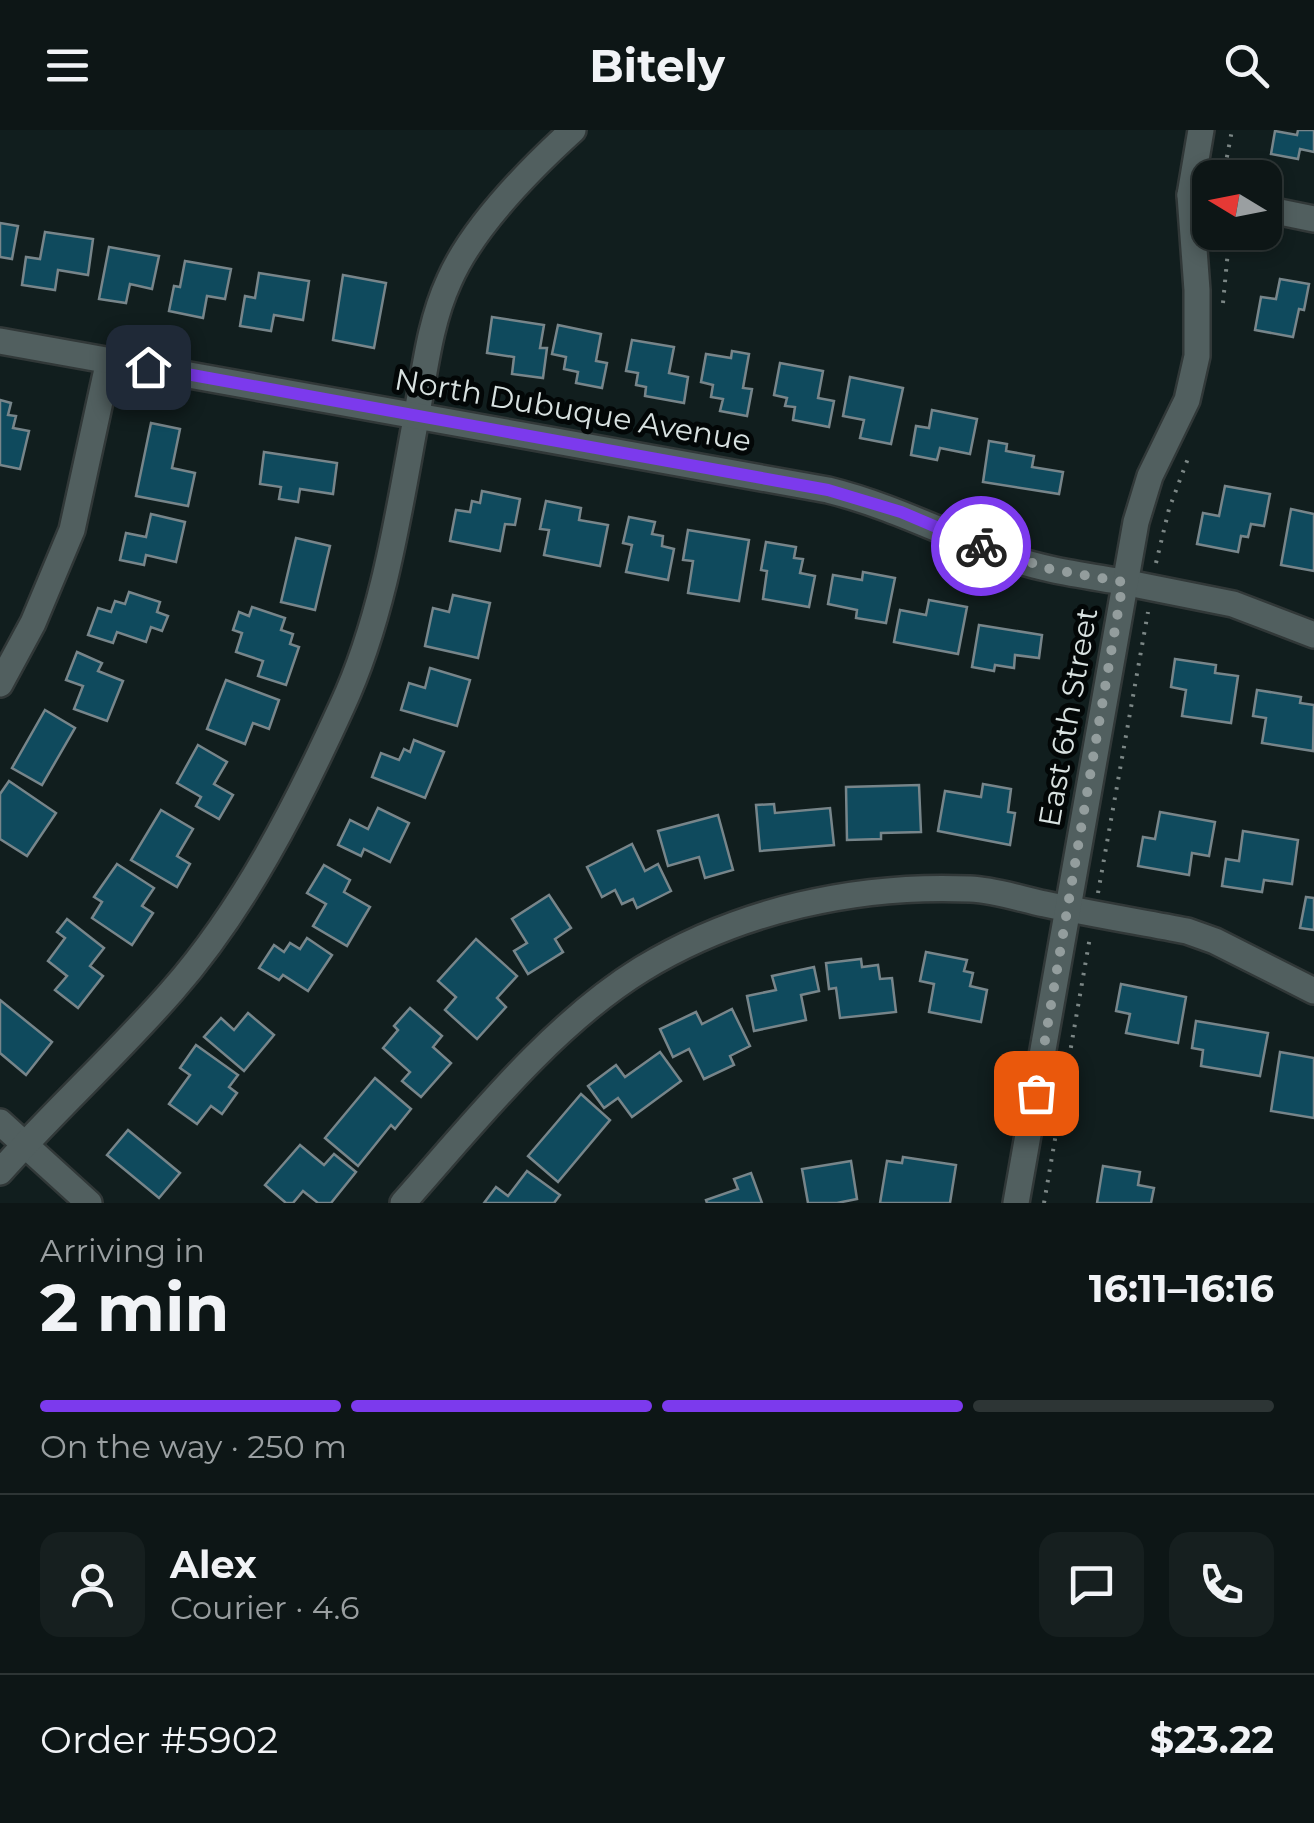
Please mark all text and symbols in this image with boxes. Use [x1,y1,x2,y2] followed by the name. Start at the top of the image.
[40,38,95,93] icon: menu
[589,38,725,93] text: Bitely
[1219,38,1274,93] icon: search
[1192,160,1282,250] north arrow
[1192,160,1282,250] map controls
[106,325,191,410] pin
[121,340,176,395] icon: home
[392,360,754,460] street label: North Dubuque Avenue
[931,496,1031,596] courier
[954,519,1009,574] icon: bike
[1031,605,1105,829] street label: East 6th Street
[994,1051,1079,1136] pin
[1009,1066,1064,1121] icon: bag
[40,1231,205,1270] text: Arriving in
[1089,1265,1274,1312] text: 16:11–16:16
[40,1268,229,1347] text: 2 min
[40,1427,347,1466] text: On the way · 250 m
[40,1532,145,1637] button: person
[1039,1532,1144,1637] button: chat
[1169,1532,1274,1637] button: phone
[170,1541,257,1588] text: Alex
[170,1588,359,1627] text: Courier · 4.6
[40,1716,278,1763] text: Order #5902
[1150,1716,1274,1763] text: $23.22

